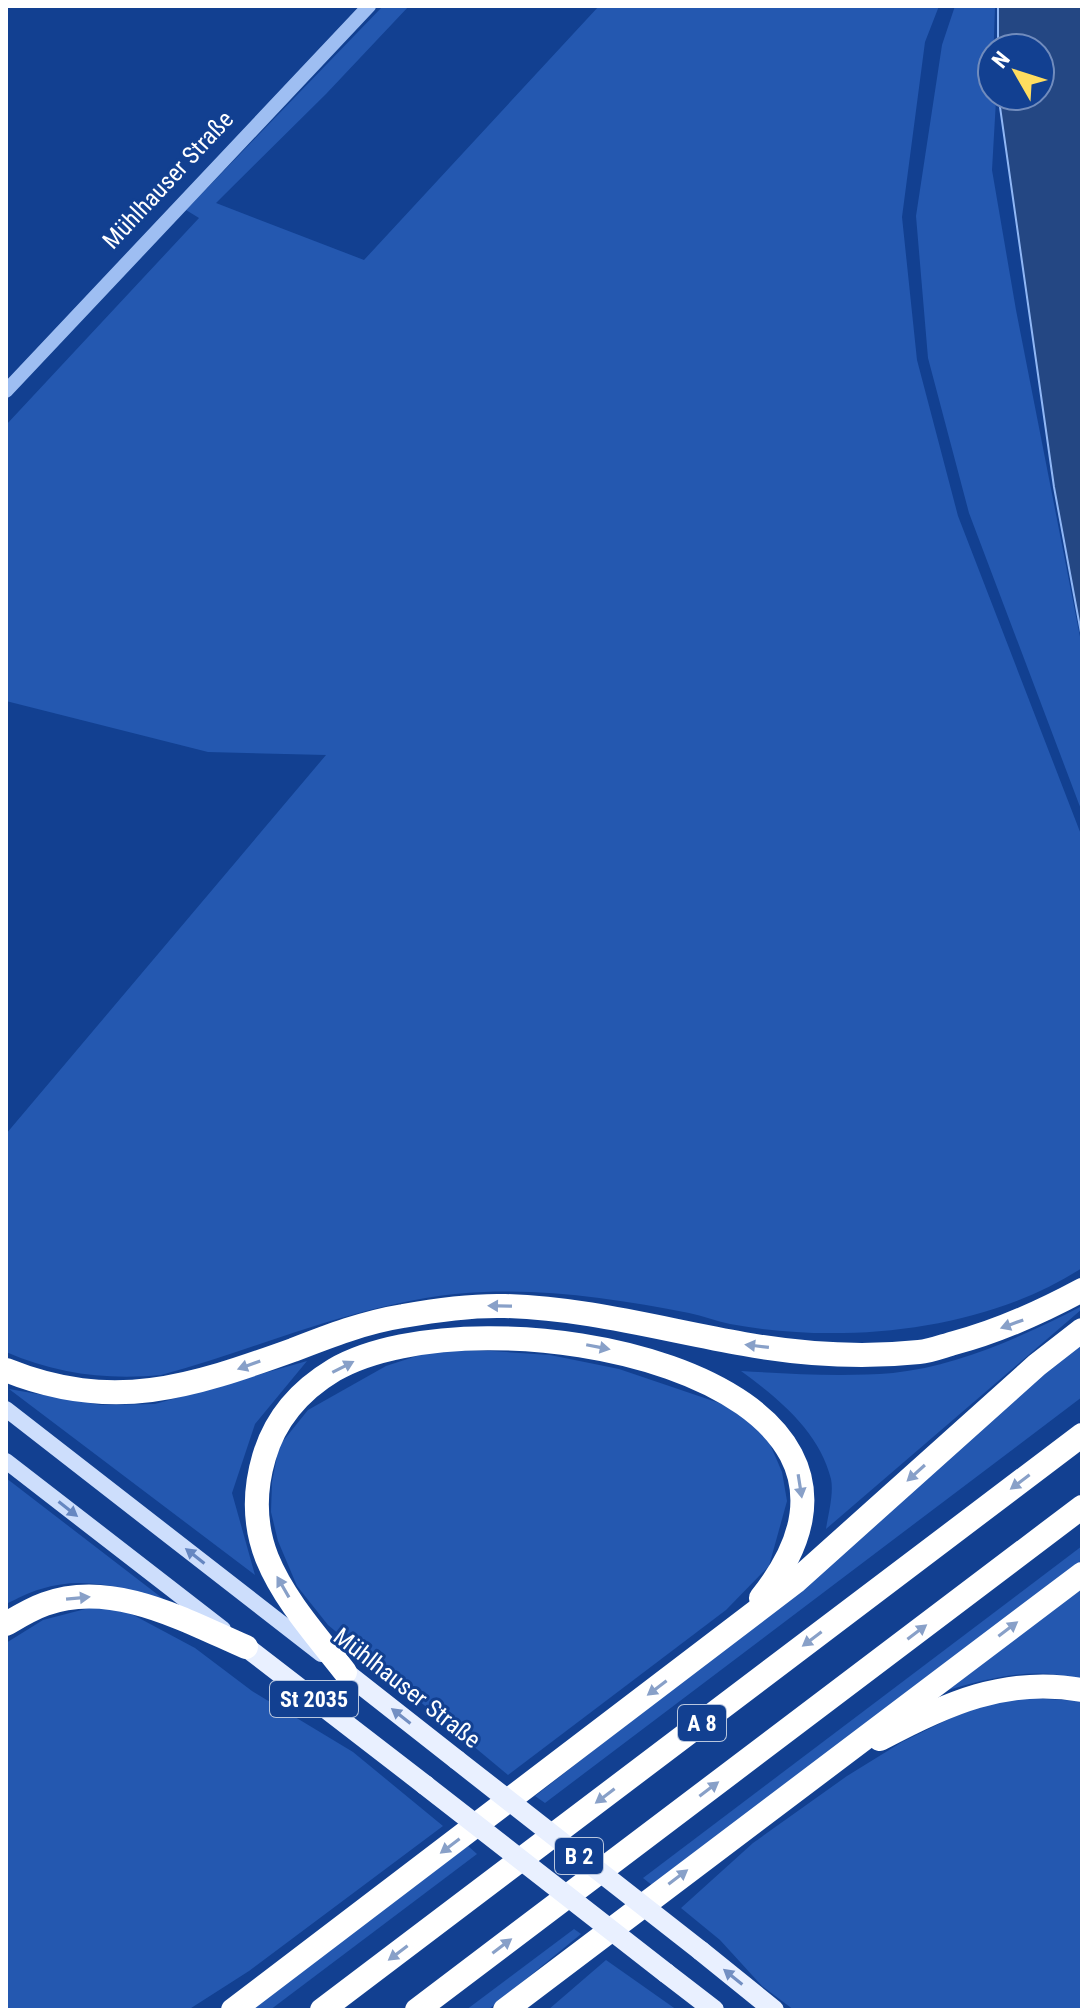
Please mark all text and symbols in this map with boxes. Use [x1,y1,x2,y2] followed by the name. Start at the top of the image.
[976,32,1056,112] north arrow
[987,47,1015,73] text: N
[97,105,239,255] street label: Mühlhauser Straße
[487,1300,512,1313] one-way arrow
[1000,1318,1024,1331] one-way arrow
[744,1339,769,1352] one-way arrow
[585,1342,610,1354] one-way arrow
[237,1360,261,1372] one-way arrow
[331,1360,354,1373] one-way arrow
[907,1464,926,1482] one-way arrow
[794,1474,807,1499] one-way arrow
[1010,1474,1030,1490] one-way arrow
[58,1500,78,1516] one-way arrow
[185,1548,205,1564] one-way arrow
[276,1576,290,1598] one-way arrow
[66,1592,91,1605] one-way arrow
[997,1621,1019,1637] one-way arrow
[328,1622,486,1754] street label: Mühlhauser Straße
[906,1625,927,1641] one-way arrow
[802,1631,823,1647] one-way arrow
[647,1680,667,1696] one-way arrow
[270,1681,358,1717] road number: St 2035
[678,1705,726,1741] road number: A 8
[391,1709,411,1725] one-way arrow
[699,1782,719,1798] one-way arrow
[595,1788,615,1804] one-way arrow
[440,1837,460,1853] one-way arrow
[555,1838,603,1874] road number: B 2
[668,1870,688,1886] one-way arrow
[492,1939,512,1955] one-way arrow
[387,1945,409,1961] one-way arrow
[723,1969,743,1986] one-way arrow

